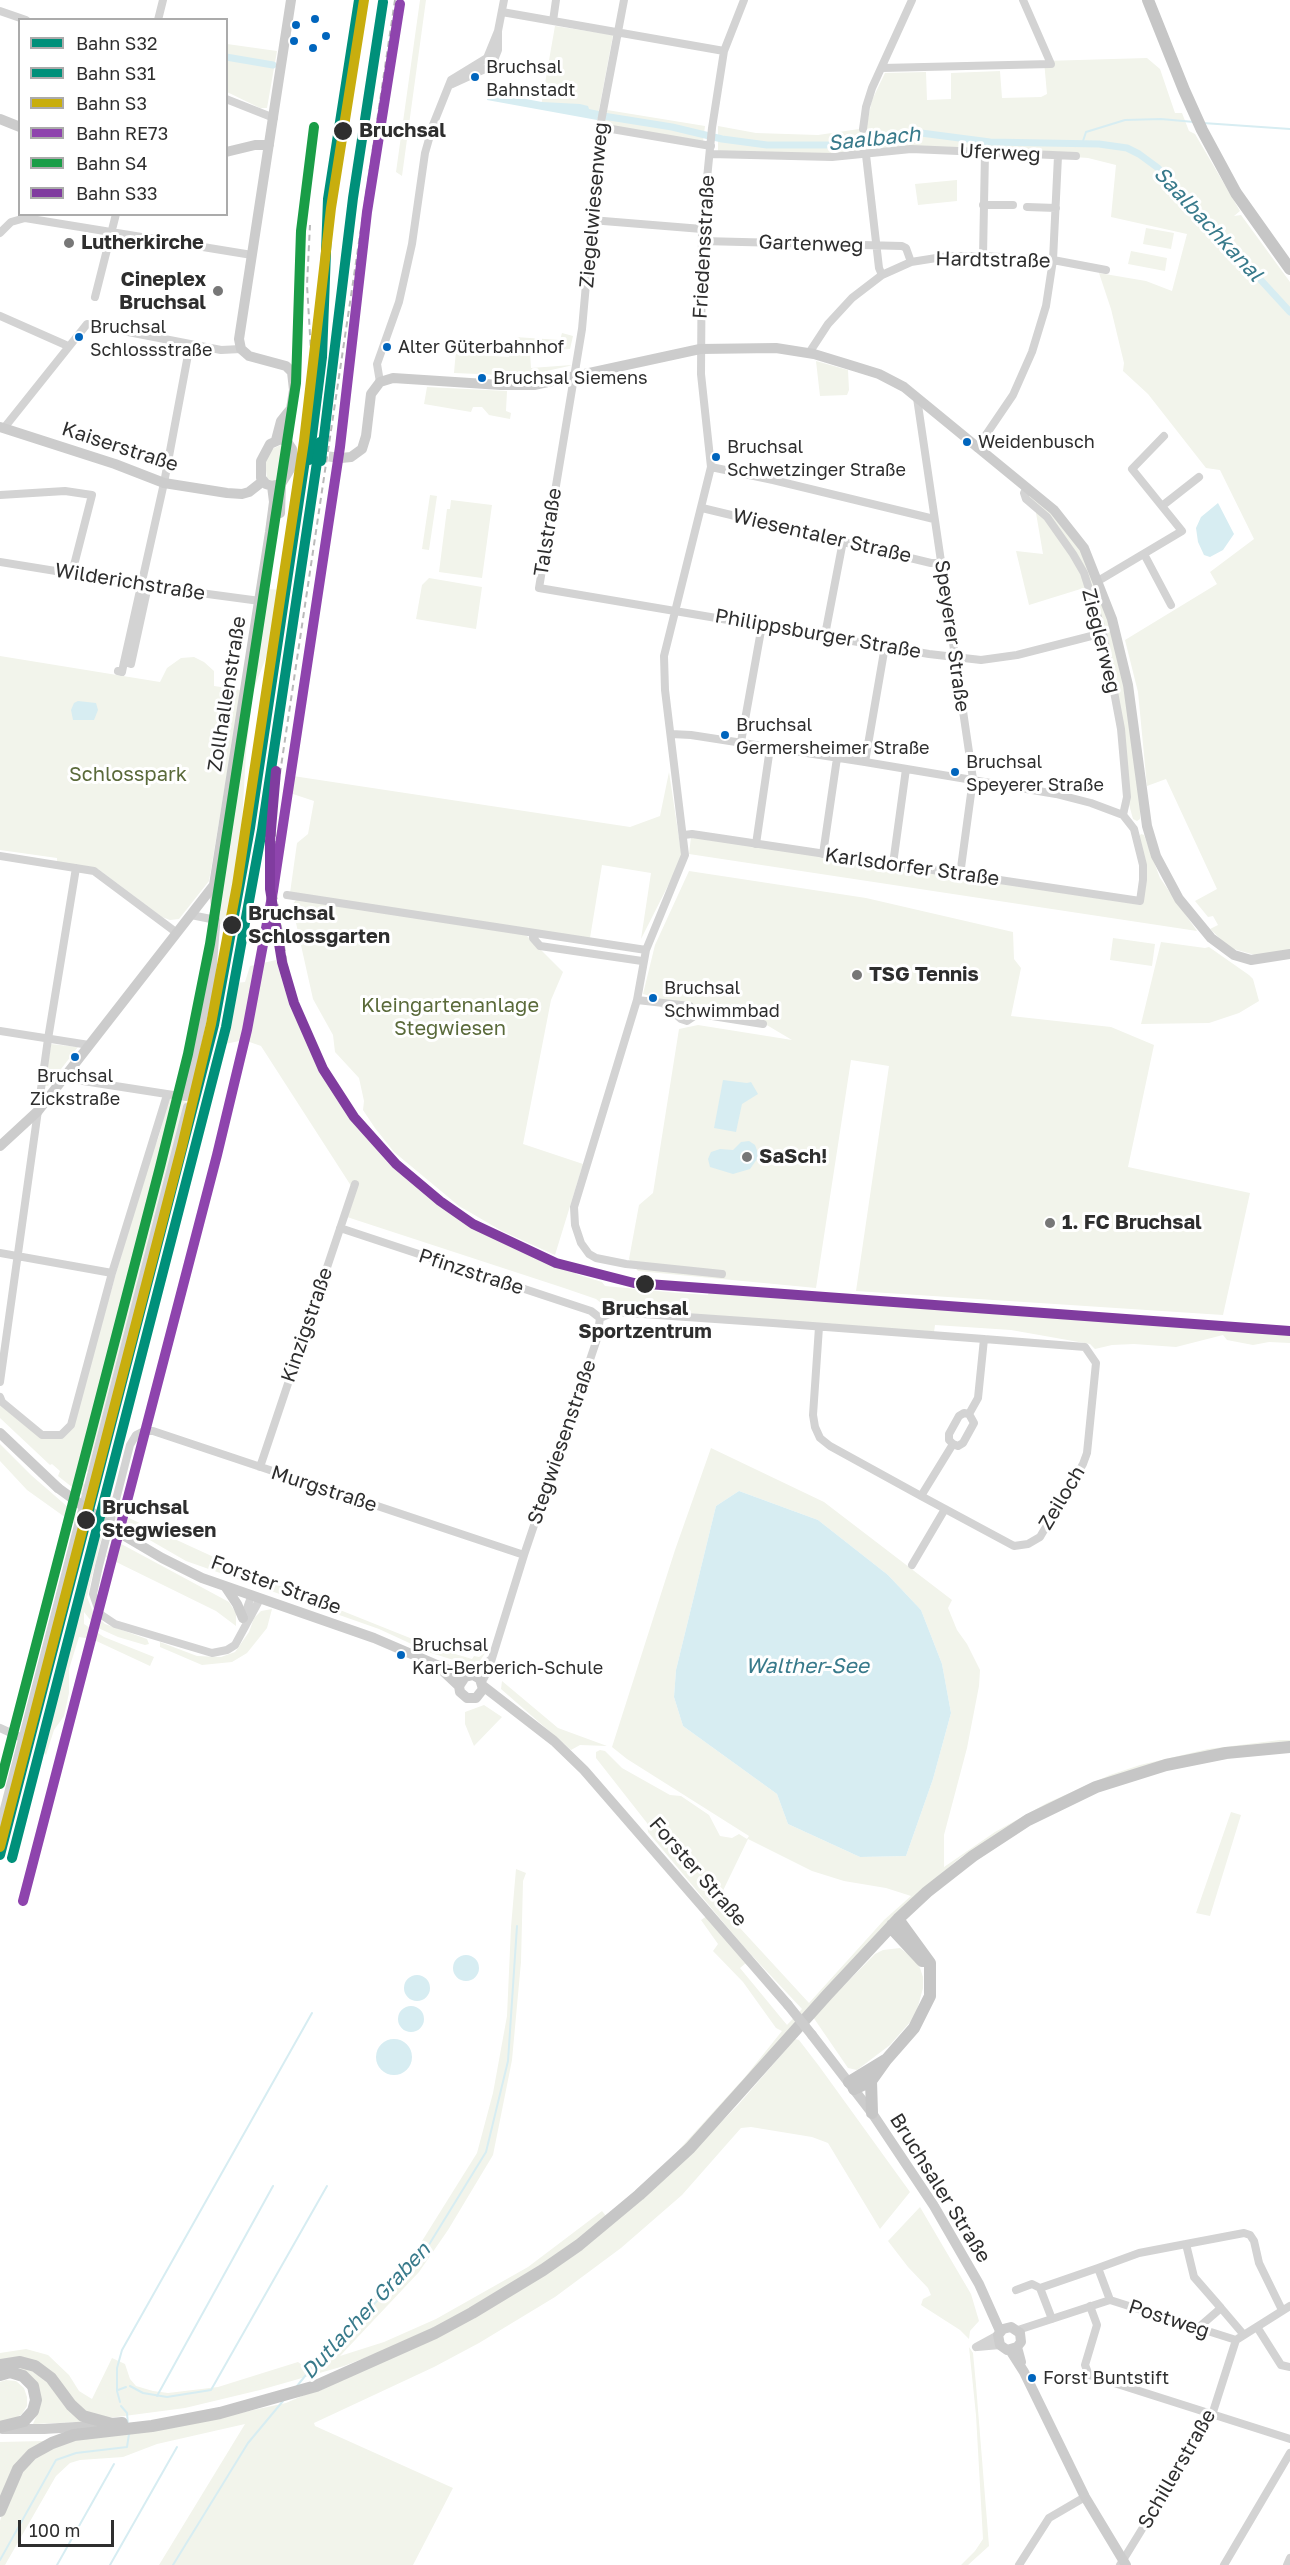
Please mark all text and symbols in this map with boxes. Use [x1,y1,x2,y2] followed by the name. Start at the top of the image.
[309,13,321,25] unlabelled marker
[18,18,228,216] legend
[290,19,302,31] unlabelled marker
[320,30,332,42] unlabelled marker
[76,32,157,54] text: Bahn S32
[288,35,300,47] unlabelled marker
[307,42,319,54] unlabelled marker
[486,56,576,98] place label: Bruchsal Bahnstadt
[76,62,156,84] text: Bahn S31
[469,71,481,83] marker: Bruchsal Bahnstadt
[76,92,147,114] text: Bahn S3
[359,119,446,143] place label: Bruchsal
[332,120,354,142] marker: Bruchsal
[575,121,613,289] street label: Ziegelwiesenweg
[76,122,168,144] text: Bahn RE73
[826,122,922,156] water label: Saalbach
[959,139,1041,167] street label: Uferweg
[76,152,147,174] text: Bahn S4
[1148,161,1268,287] water label: Saalbachkanal
[688,174,720,320] street label: Friedensstraße
[76,182,157,204] text: Bahn S33
[758,230,864,258] street label: Gartenweg
[81,231,204,255] place label: Lutherkirche
[62,236,76,250] marker: Lutherkirche
[935,247,1051,273] street label: Hardtstraße
[119,268,206,315] place label: Cineplex Bruchsal
[211,284,225,298] marker: Cineplex Bruchsal
[90,316,212,358] place label: Bruchsal Schlossstraße
[73,331,85,343] marker: Bruchsal Schlossstraße
[398,336,564,358] place label: Alter Güterbahnhof
[381,341,393,353] marker: Alter Güterbahnhof
[493,367,648,389] place label: Bruchsal Siemens
[476,372,488,384] marker: Bruchsal Siemens
[59,417,181,477] street label: Kaiserstraße
[978,431,1095,453] place label: Weidenbusch
[727,436,906,478] place label: Bruchsal Schwetzinger Straße
[961,436,973,448] marker: Weidenbusch
[710,451,722,463] marker: Bruchsal Schwetzinger Straße
[529,486,567,578] street label: Talstraße
[730,504,914,568] street label: Wiesentaler Straße
[53,558,207,606] street label: Wilderichstraße
[929,558,975,714] street label: Speyerer Straße
[1076,586,1126,696] street label: Zieglerweg
[713,604,923,664] street label: Philippsburger Straße
[203,614,251,774] street label: Zollhallenstraße
[736,714,930,756] place label: Bruchsal Germersheimer Straße
[719,729,731,741] marker: Bruchsal Germersheimer Straße
[966,751,1104,794] place label: Bruchsal Speyerer Straße
[69,763,187,787] park label: Schlosspark
[949,766,961,778] marker: Bruchsal Speyerer Straße
[823,843,1001,891] street label: Karlsdorfer Straße
[248,902,390,949] place label: Bruchsal Schlossgarten
[221,914,243,936] marker: Bruchsal Schlossgarten
[869,963,979,987] place label: TSG Tennis
[850,968,864,982] marker: TSG Tennis
[664,977,780,1020] place label: Bruchsal Schwimmbad
[647,992,659,1004] marker: Bruchsal Schwimmbad
[361,994,539,1041] park label: Kleingartenanlage Stegwiesen
[69,1051,81,1063] marker: Bruchsal Zickstraße
[30,1065,120,1108] place label: Bruchsal Zickstraße
[759,1145,827,1169] place label: SaSch!
[740,1150,754,1164] marker: SaSch!
[1062,1211,1202,1235] place label: 1. FC Bruchsal
[1043,1216,1057,1230] marker: 1. FC Bruchsal
[415,1244,527,1300] street label: Pfinzstraße
[276,1264,338,1386] street label: Kinzigstraße
[634,1273,656,1295] marker: Bruchsal Sportzentrum
[578,1297,712,1344] place label: Bruchsal Sportzentrum
[523,1356,601,1528] street label: Stegwiesenstraße
[268,1461,380,1517] street label: Murgstraße
[1034,1462,1090,1534] street label: Zeiloch
[102,1496,216,1543] place label: Bruchsal Stegwiesen
[75,1509,97,1531] marker: Bruchsal Stegwiesen
[208,1550,344,1620] street label: Forster Straße
[412,1634,603,1676] place label: Bruchsal Karl-Berberich-Schule
[395,1649,407,1661] marker: Bruchsal Karl-Berberich-Schule
[745,1653,869,1679] water label: Walther-See
[644,1812,752,1932] street label: Forster Straße
[884,2109,996,2267] street label: Bruchsaler Straße
[296,2238,436,2384] water label: Dutlacher Graben
[1126,2295,1212,2343] street label: Postweg
[1043,2367,1169,2389] place label: Forst Buntstift
[1026,2372,1038,2384] marker: Forst Buntstift
[1133,2405,1221,2533] street label: Schillerstraße
[21,2508,117,2546] scale bar
[29,2519,80,2541] text: 100 m

